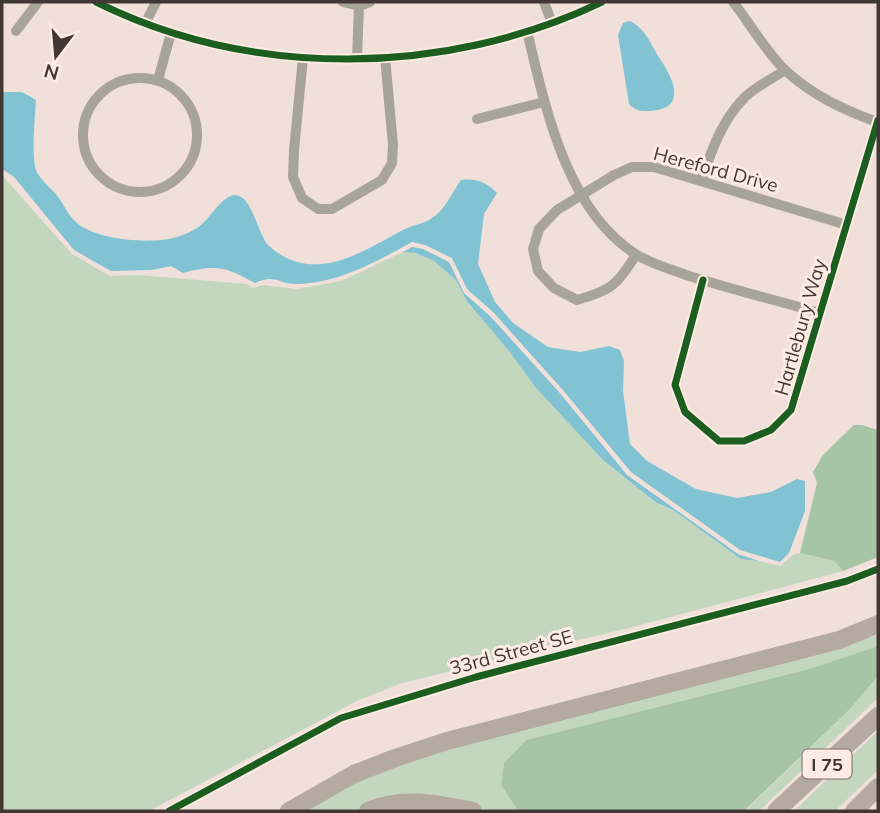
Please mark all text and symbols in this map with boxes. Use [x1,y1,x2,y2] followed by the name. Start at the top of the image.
[21,21,91,91] north arrow
[41,59,62,86] text: N
[651,141,781,197] street label: Hereford Drive
[769,256,831,398] street label: Hartlebury Way
[447,624,575,680] street label: 33rd Street SE
[802,750,852,778] road number: I 75

